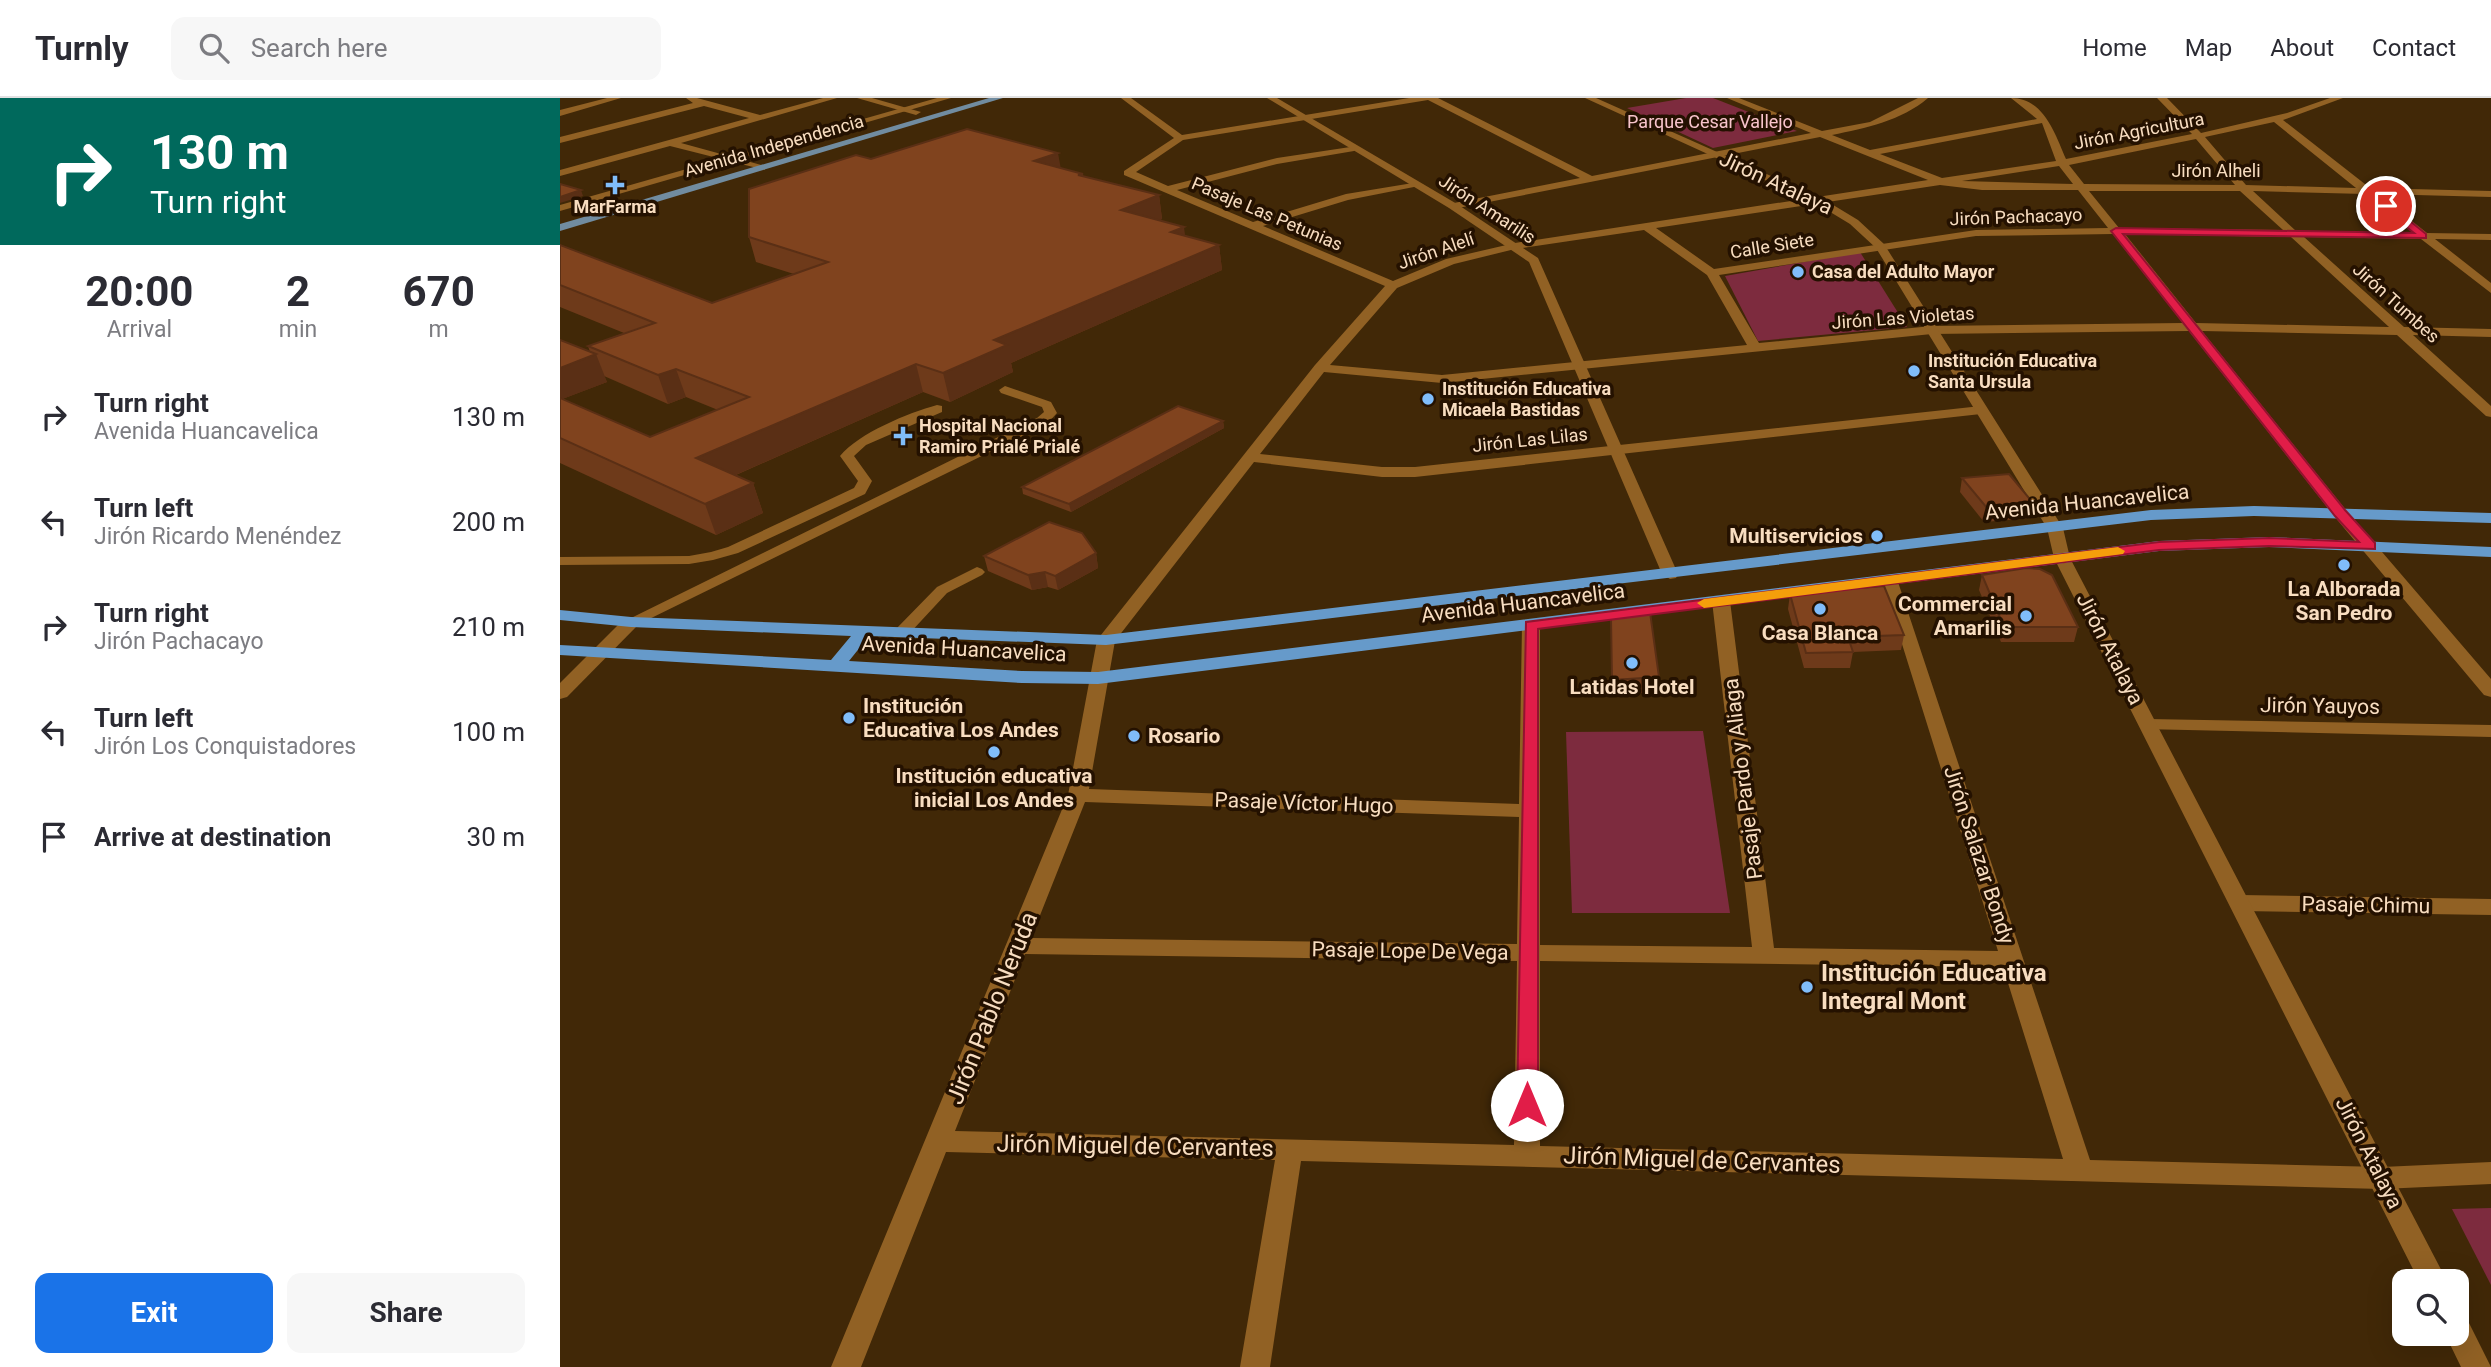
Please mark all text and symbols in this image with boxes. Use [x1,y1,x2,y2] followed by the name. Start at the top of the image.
[171,17,661,80] search box
[35,29,129,68] text: Turnly
[195,29,233,67] icon: search
[251,33,387,63] text: Search here
[2082,34,2147,62] text: Home
[2185,34,2232,62] text: Map
[2270,34,2334,62] text: About
[2372,34,2456,62] text: Contact
[2072,108,2206,153] street label: Jirón Agricultura
[682,110,866,181] street label: Avenida Independencia
[1627,111,1793,132] park label: Parque Cesar Vallejo
[150,124,289,181] text: 130 m
[35,126,126,217] icon: right
[1716,146,1836,220] street label: Jirón Atalaya
[2171,160,2261,181] street label: Jirón Alheli
[1435,170,1539,248] street label: Jirón Amarilis
[1189,172,1346,255] street label: Pasaje Las Petunias
[2356,176,2416,236] pin
[607,177,623,193] marker: MarFarma
[150,183,286,221] text: Turn right
[2367,187,2405,225] icon: arrive
[573,196,657,217] place label: MarFarma
[1949,204,2083,229] street label: Jirón Pachacayo
[1395,227,1477,273] street label: Jirón Alelí
[1729,229,1815,262] street label: Calle Siete
[2349,258,2444,347] street label: Jirón Tumbes
[1812,261,1995,282] place label: Casa del Adulto Mayor
[1790,264,1806,280] marker: Casa del Adulto Mayor
[85,267,193,316] text: 20:00
[286,267,310,316] text: 2
[402,267,475,316] text: 670
[1831,302,1975,333] street label: Jirón Las Violetas
[107,316,172,343] text: Arrival
[279,316,317,343] text: min
[429,316,449,343] text: m
[1928,350,2098,392] place label: Institución Educativa Santa Ursula
[1906,363,1922,379] marker: Institución Educativa Santa Ursula
[1442,378,1612,420] place label: Institución Educativa Micaela Bastidas
[94,388,209,418] text: Turn right
[1420,391,1436,407] marker: Institución Educativa Micaela Bastidas
[35,398,73,436] icon: right
[452,402,525,432] text: 130 m
[919,415,1080,457] place label: Hospital Nacional Ramiro Prialé Prialé
[94,418,319,445] text: Avenida Huancavelica
[1471,423,1589,456] street label: Jirón Las Lilas
[893,426,913,446] marker: Hospital Nacional Ramiro Prialé Prialé
[1984,479,2190,525] street label: Avenida Huancavelica
[94,493,193,523] text: Turn left
[35,503,73,541] icon: left
[452,507,525,537] text: 200 m
[94,523,342,550] text: Jirón Ricardo Menéndez
[1729,524,1863,548] place label: Multiservicios
[1869,528,1885,544] marker: Multiservicios
[2336,557,2352,573] marker: La Alborada San Pedro
[2288,577,2400,625] place label: La Alborada San Pedro
[1420,579,1626,627] street label: Avenida Huancavelica
[2072,589,2148,709] street label: Jirón Atalaya
[1898,592,2012,640] place label: Commercial Amarilis
[94,598,209,628] text: Turn right
[1812,601,1828,617] marker: Casa Blanca
[35,608,73,646] icon: right
[2018,608,2034,624] marker: Commercial Amarilis
[452,612,525,642] text: 210 m
[1762,621,1878,645] place label: Casa Blanca
[94,628,264,655] text: Jirón Pachacayo
[861,632,1067,666] street label: Avenida Huancavelica
[1624,655,1640,671] marker: Latidas Hotel
[1569,675,1695,699] place label: Latidas Hotel
[1719,677,1767,881] street label: Pasaje Pardo y Aliaga
[2260,693,2380,719] street label: Jirón Yauyos
[863,694,1059,742] place label: Institución Educativa Los Andes
[94,703,193,733] text: Turn left
[841,710,857,726] marker: Institución Educativa Los Andes
[35,713,73,751] icon: left
[452,717,525,747] text: 100 m
[1148,724,1221,748] place label: Rosario
[1126,728,1142,744] marker: Rosario
[94,733,356,760] text: Jirón Los Conquistadores
[986,744,1002,760] marker: Institución educativa inicial Los Andes
[1939,763,2019,947] street label: Jirón Salazar Bondy
[895,764,1093,812] place label: Institución educativa inicial Los Andes
[1214,788,1394,818] street label: Pasaje Víctor Hugo
[35,818,73,856] icon: arrive
[94,822,331,852] text: Arrive at destination
[467,822,525,852] text: 30 m
[2302,892,2430,918] street label: Pasaje Chimu
[941,908,1043,1108] street label: Jirón Pablo Neruda
[1311,937,1509,965] street label: Pasaje Lope De Vega
[1821,959,2047,1015] place label: Institución Educativa Integral Mont
[1799,979,1815,995] marker: Institución Educativa Integral Mont
[1490,1068,1564,1142] position arrow
[2331,1093,2407,1213] street label: Jirón Atalaya
[996,1130,1274,1162] street label: Jirón Miguel de Cervantes
[1563,1141,1841,1179] street label: Jirón Miguel de Cervantes
[2392,1269,2469,1346] map controls
[2392,1269,2469,1346] button: search
[35,1273,273,1353] button: Exit
[287,1273,525,1353] button: Share

